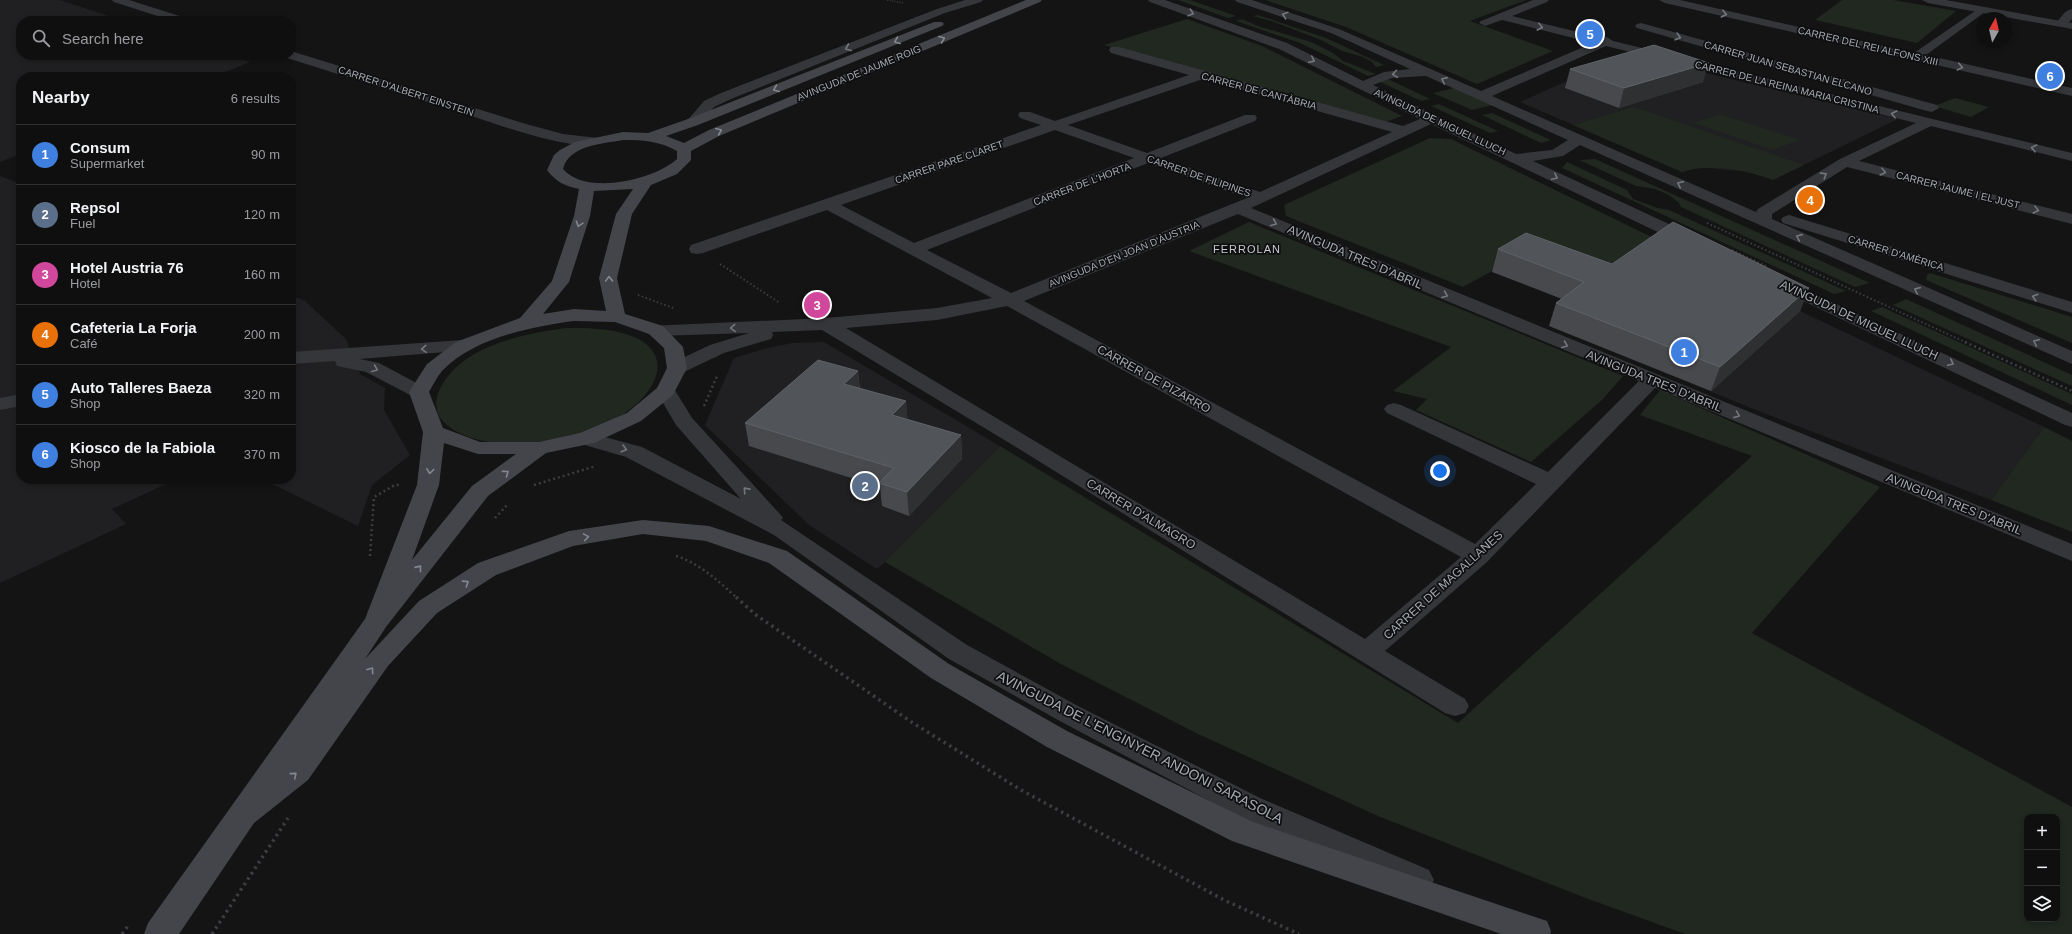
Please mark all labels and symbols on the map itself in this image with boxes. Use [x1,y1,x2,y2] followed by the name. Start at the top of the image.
[1188,8,1195,17] one-way arrow
[1721,9,1727,17] one-way arrow
[1282,11,1289,20] one-way arrow
[1976,12,2012,48] north arrow
[1577,19,1603,49] pin: 5
[1536,22,1543,30] one-way arrow
[1797,24,1939,68] street label: CARRER DEL REI ALFONS XIII
[1675,32,1681,40] one-way arrow
[939,35,946,43] one-way arrow
[893,36,900,44] one-way arrow
[1703,39,1873,97] street label: CARRER JUAN SEBASTIAN ELCANO
[795,43,923,103] street label: AVINGUDA DE JAUME ROIG
[845,44,852,52] one-way arrow
[1308,56,1315,63] one-way arrow
[1694,59,1881,115] street label: CARRER DE LA REINA MARIA CRISTINA
[2037,61,2063,91] pin: 6
[1957,62,1963,70] one-way arrow
[337,64,475,118] street label: CARRER D'ALBERT EINSTEIN
[1200,69,1318,112] street label: CARRER DE CANTÀBRIA
[1392,69,1398,78] one-way arrow
[1441,77,1449,85] one-way arrow
[773,84,780,92] one-way arrow
[1372,87,1508,157] street label: AVINGUDA DE MIGUEL LLUCH
[1891,110,1898,119] one-way arrow
[714,128,722,136] one-way arrow
[893,138,1005,186] street label: CARRER PARE CLARET
[2031,144,2038,153] one-way arrow
[1146,153,1253,199] street label: CARRER DE FILIPINES
[1032,160,1132,208] street label: CARRER DE L'HORTA
[1880,167,1886,175] one-way arrow
[1895,169,2021,211] street label: CARRER JAUME I EL JUST
[1551,172,1558,180] one-way arrow
[1820,172,1827,180] one-way arrow
[1677,181,1685,189] one-way arrow
[1797,185,1823,215] pin: 4
[2033,205,2039,213] one-way arrow
[1047,218,1201,289] street label: AVINGUDA D'EN JOAN D'ÀUSTRIA
[1270,219,1277,227] one-way arrow
[575,220,584,227] one-way arrow
[1285,222,1425,292] street label: AVINGUDA TRES D'ABRIL
[1847,232,1946,273] street label: CARRER D'AMÈRICA
[1795,234,1803,242] one-way arrow
[1213,243,1281,255] district label: FERROLAN
[605,276,614,283] one-way arrow
[1778,277,1940,363] street label: AVINGUDA DE MIGUEL LLUCH
[1914,287,1922,295] one-way arrow
[804,290,830,320] pin: 3
[1442,290,1449,298] one-way arrow
[2031,293,2038,302] one-way arrow
[730,324,736,333] one-way arrow
[1671,337,1697,367] pin: 1
[2033,339,2040,347] one-way arrow
[1562,340,1569,348] one-way arrow
[1095,342,1213,416] street label: CARRER DE PIZARRO
[421,344,427,353] one-way arrow
[1584,347,1724,415] street label: AVINGUDA TRES D'ABRIL
[1947,358,1954,366] one-way arrow
[370,364,378,372] one-way arrow
[1734,411,1741,419] one-way arrow
[620,444,627,453] one-way arrow
[1430,461,1450,481] your location
[426,468,435,474] one-way arrow
[1884,470,2024,538] street label: AVINGUDA TRES D'ABRIL
[501,471,508,478] one-way arrow
[852,471,878,501] pin: 2
[1084,476,1198,552] street label: CARRER D'ALMAGRO
[744,488,751,495] one-way arrow
[1381,528,1505,642] street label: CARRER DE MAGALLANES
[583,533,589,541] one-way arrow
[414,566,421,573] one-way arrow
[461,580,468,587] one-way arrow
[994,667,1286,827] street label: AVINGUDA DE L'ENGINYER ANDONI SARASOLA
[366,668,373,675] one-way arrow
[289,772,297,779] one-way arrow

